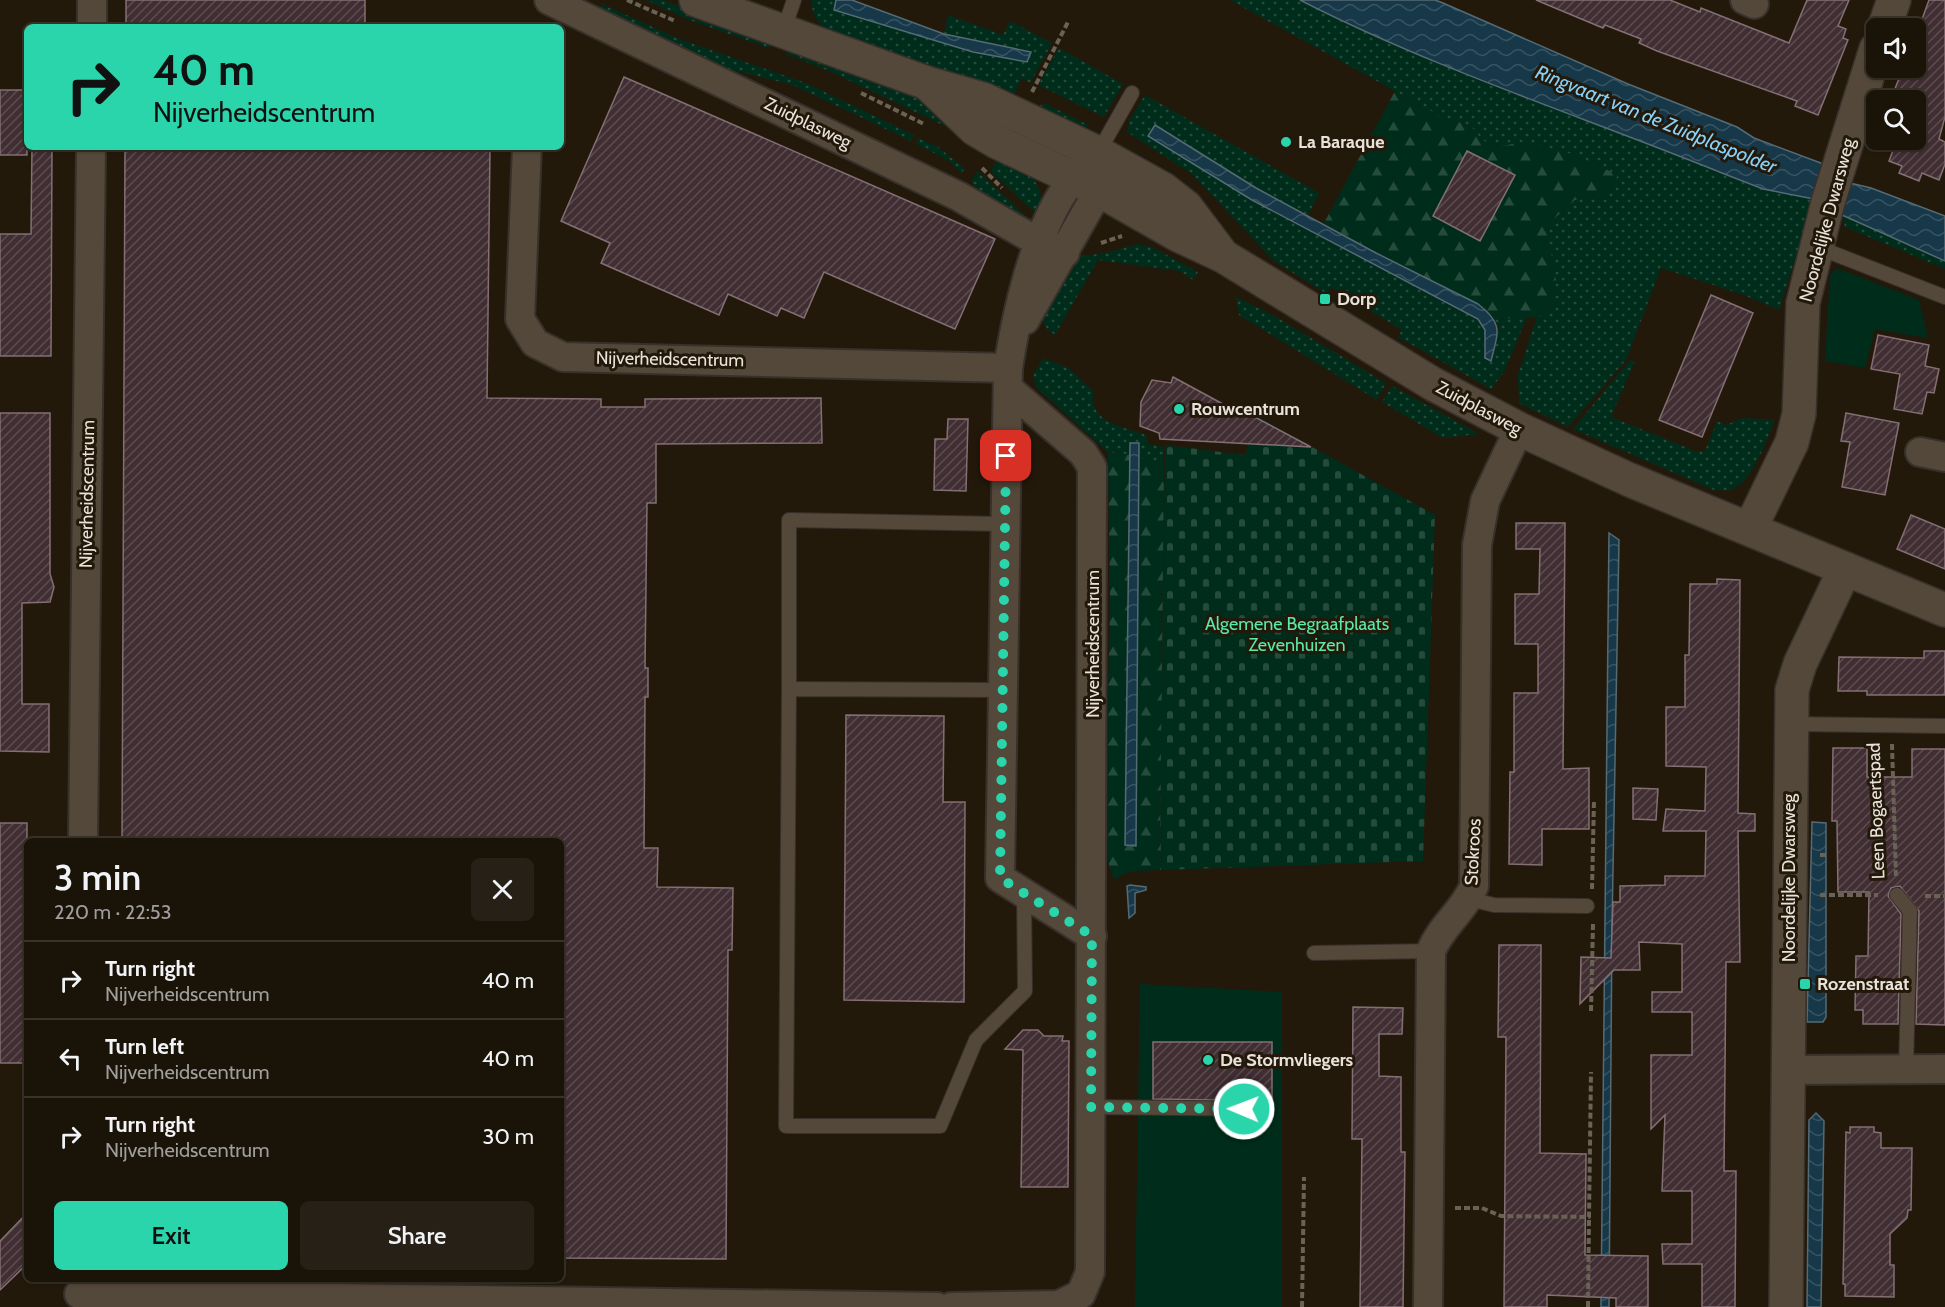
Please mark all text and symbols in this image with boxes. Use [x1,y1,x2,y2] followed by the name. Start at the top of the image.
[1866,18,1926,150] map controls
[1866,18,1926,78] button: sound
[153,44,255,96] text: 40 m
[54,48,132,126] icon: right
[1532,60,1781,179] water label: Ringvaart van de Zuidplaspolder
[1866,90,1926,150] button: search
[761,92,856,154] street label: Zuidplasweg
[153,96,375,129] text: Nijverheidscentrum
[1298,131,1385,153] place label: La Baraque
[1279,135,1293,149] marker: La Baraque
[1795,135,1860,304] street label: Noordelijke Dwarsweg
[1337,288,1376,310] place label: Dorp
[1318,292,1332,306] marker: Dorp
[596,347,744,371] street label: Nijverheidscentrum
[1432,376,1527,440] street label: Zuidplasweg
[1191,398,1300,420] place label: Rouwcentrum
[1172,402,1186,416] marker: Rouwcentrum
[75,420,99,568] street label: Nijverheidscentrum
[980,430,1031,481] pin
[989,439,1022,472] icon: arrive
[1082,570,1104,718] street label: Nijverheidscentrum
[1205,613,1389,656] park label: Algemene Begraafplaats Zevenhuizen
[1863,742,1889,880] street label: Leen Bogaertspad
[1778,793,1800,962] street label: Noordelijke Dwarsweg
[1460,818,1486,886] street label: Stokroos
[54,855,141,899] text: 3 min
[471,858,534,921] button: close
[54,900,171,924] text: 220 m · 22:53
[105,955,195,982] text: Turn right
[54,964,87,997] icon: right
[482,967,534,994] text: 40 m
[1817,973,1909,995] place label: Rozenstraat
[1798,977,1812,991] marker: Rozenstraat
[105,982,270,1006] text: Nijverheidscentrum
[105,1033,184,1060] text: Turn left
[54,1042,87,1075] icon: left
[482,1045,534,1072] text: 40 m
[1220,1049,1354,1071] place label: De Stormvliegers
[1201,1053,1215,1067] marker: De Stormvliegers
[105,1060,270,1084] text: Nijverheidscentrum
[1212,1077,1276,1141] position arrow
[105,1111,195,1138] text: Turn right
[54,1120,87,1153] icon: right
[482,1123,534,1150] text: 30 m
[105,1138,270,1162] text: Nijverheidscentrum
[54,1201,288,1270] button: Exit
[300,1201,534,1270] button: Share

